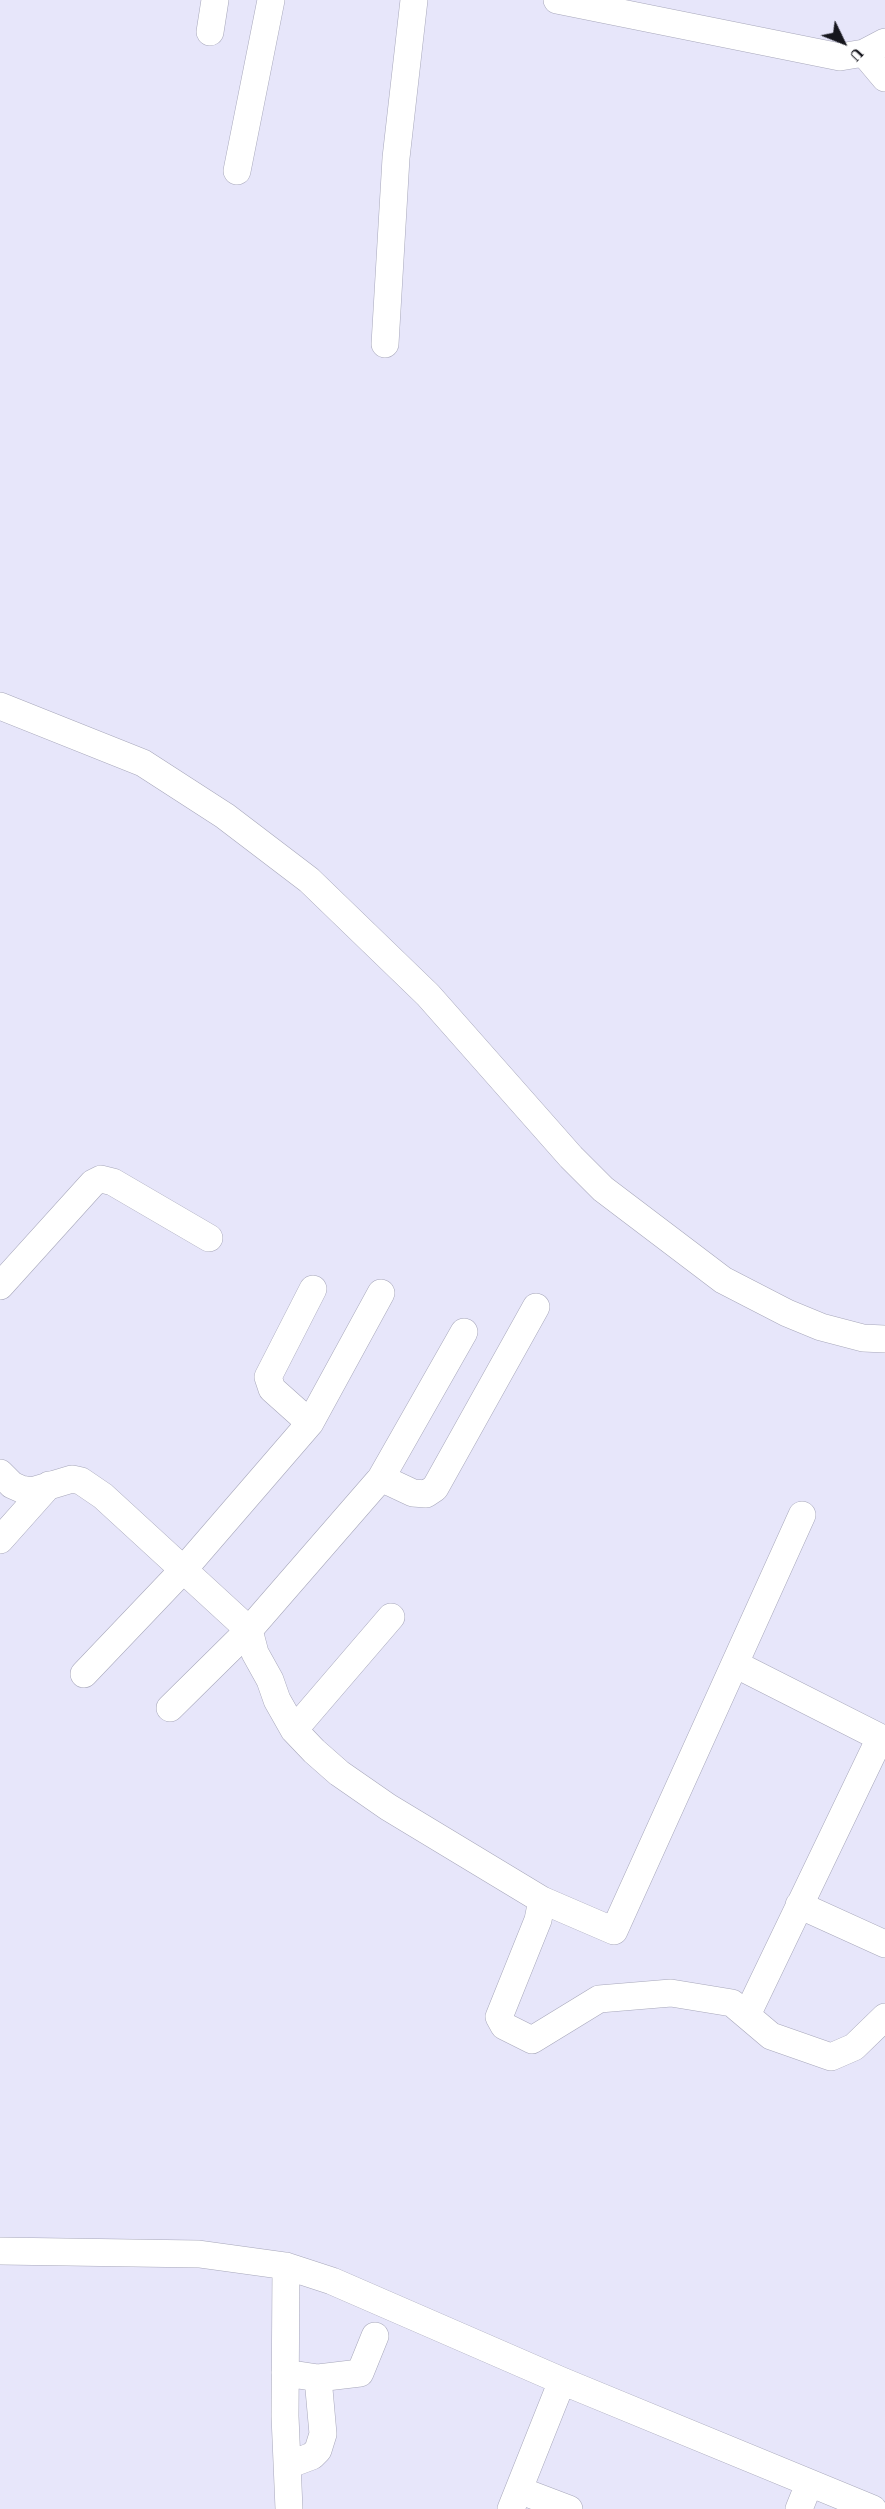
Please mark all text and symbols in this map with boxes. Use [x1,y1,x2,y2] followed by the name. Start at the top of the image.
[813,12,873,72] north arrow
[846,45,867,65] text: U

